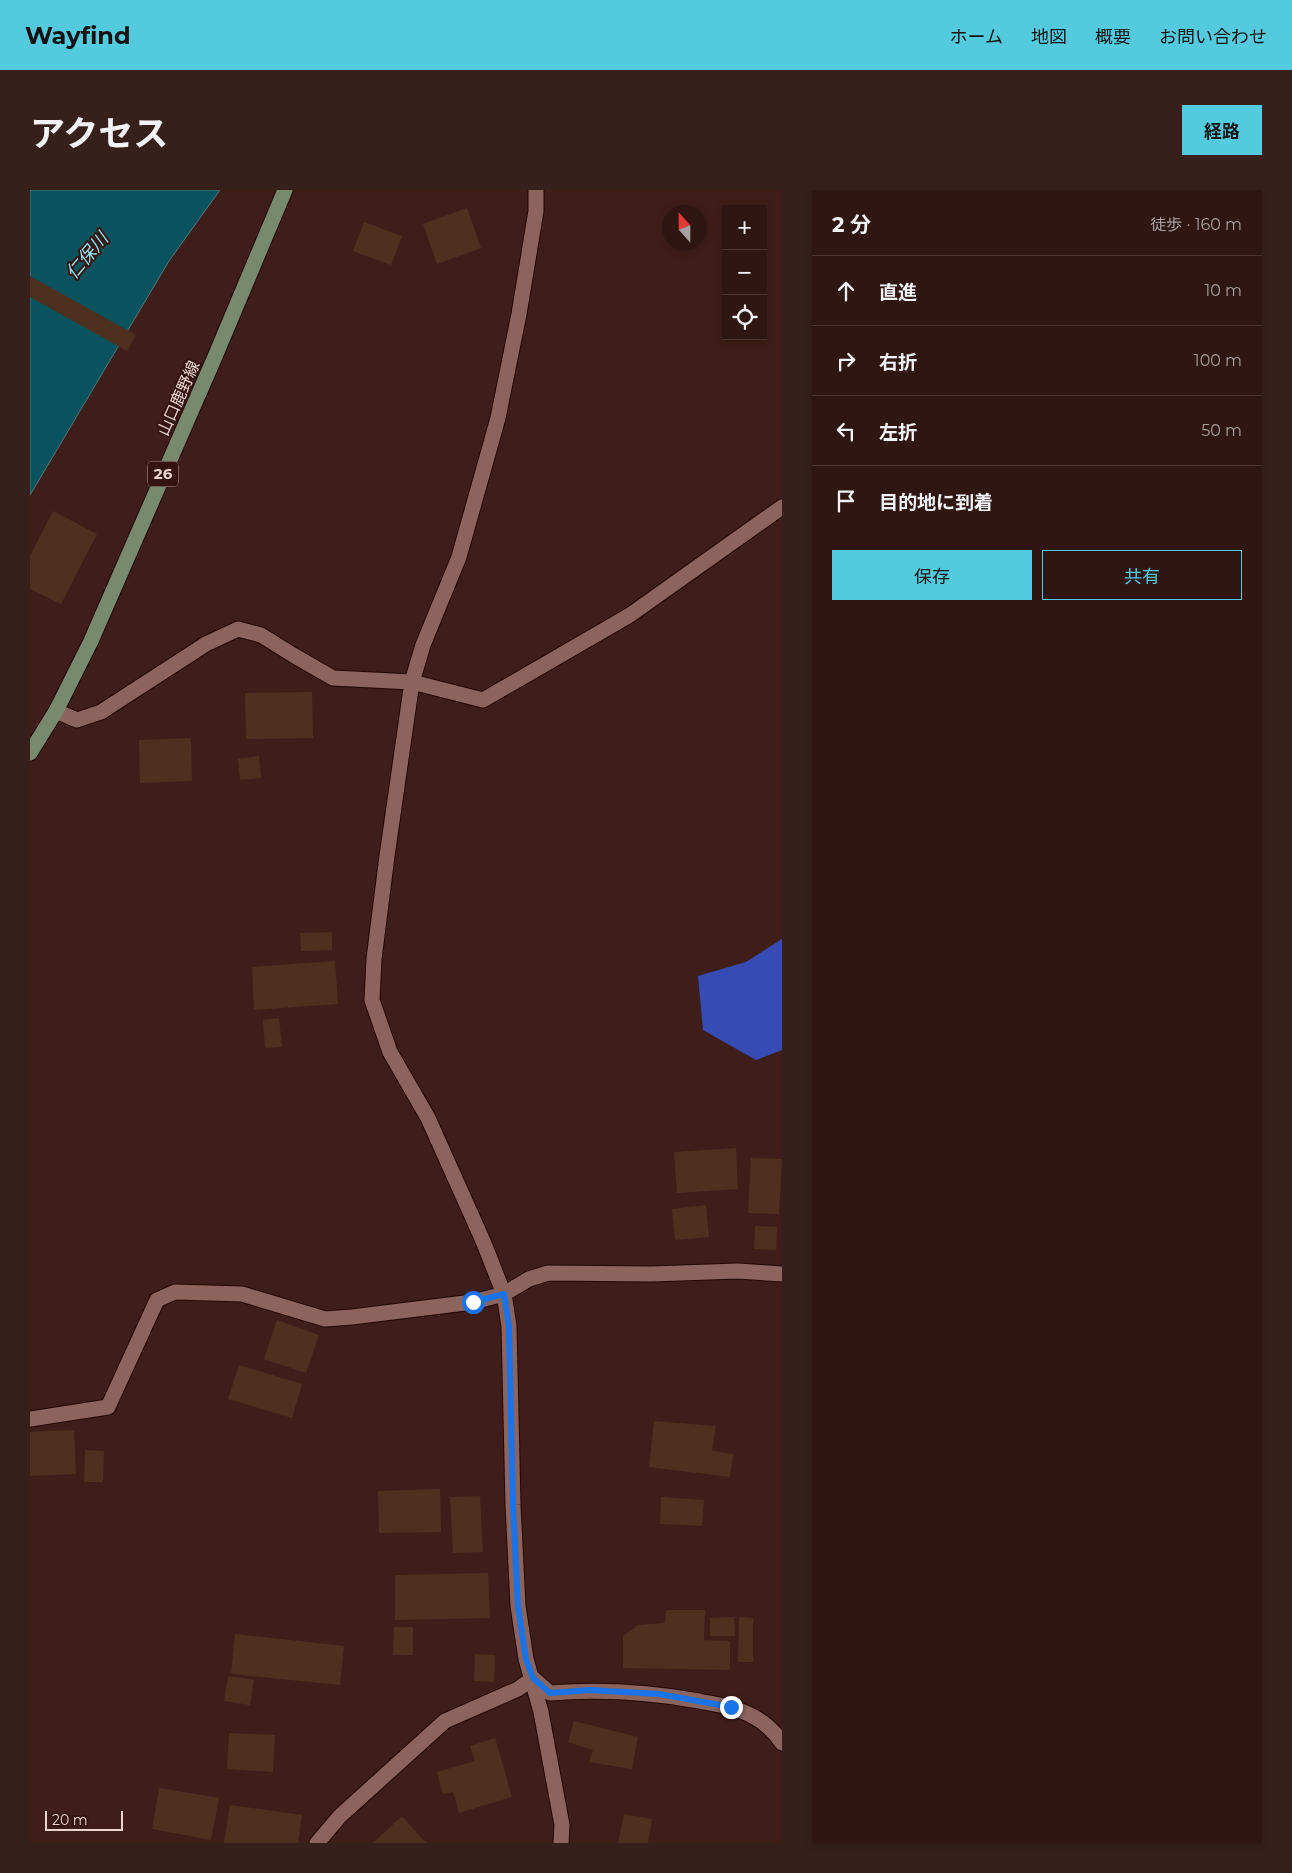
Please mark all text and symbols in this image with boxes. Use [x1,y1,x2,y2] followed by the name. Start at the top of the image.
[25,21,131,50] text: Wayfind
[950,26,1003,48] text: ホーム
[1031,26,1067,48] text: 地図
[1095,26,1131,48] text: 概要
[1159,26,1267,48] text: お問い合わせ
[1182,105,1262,155] button: 経路
[30,112,168,155] text: アクセス
[662,205,707,250] north arrow
[722,205,767,340] map controls
[722,205,767,250] button: +
[832,212,871,237] text: 2 分
[1150,215,1242,234] text: 徒歩 · 160 m
[61,227,114,284] water label: 仁保川
[722,250,767,295] button: −
[832,277,860,305] icon: ahead
[879,281,917,304] text: 直進
[1204,281,1242,300] text: 10 m
[722,295,767,340] button: locate
[832,347,860,375] icon: right
[879,351,917,374] text: 右折
[1194,351,1242,370] text: 100 m
[154,358,203,439] street label: 山口鹿野線
[832,417,860,445] icon: left
[879,421,917,444] text: 左折
[1201,421,1242,440] text: 50 m
[148,462,178,486] road number: 26
[832,487,860,515] icon: arrive
[879,491,993,514] text: 目的地に到着
[832,550,1032,600] button: 保存
[1042,550,1242,600] button: 共有
[462,1291,485,1314] route start
[720,1696,743,1719] route end
[45,1808,122,1831] scale bar
[52,1811,88,1829] text: 20 m

